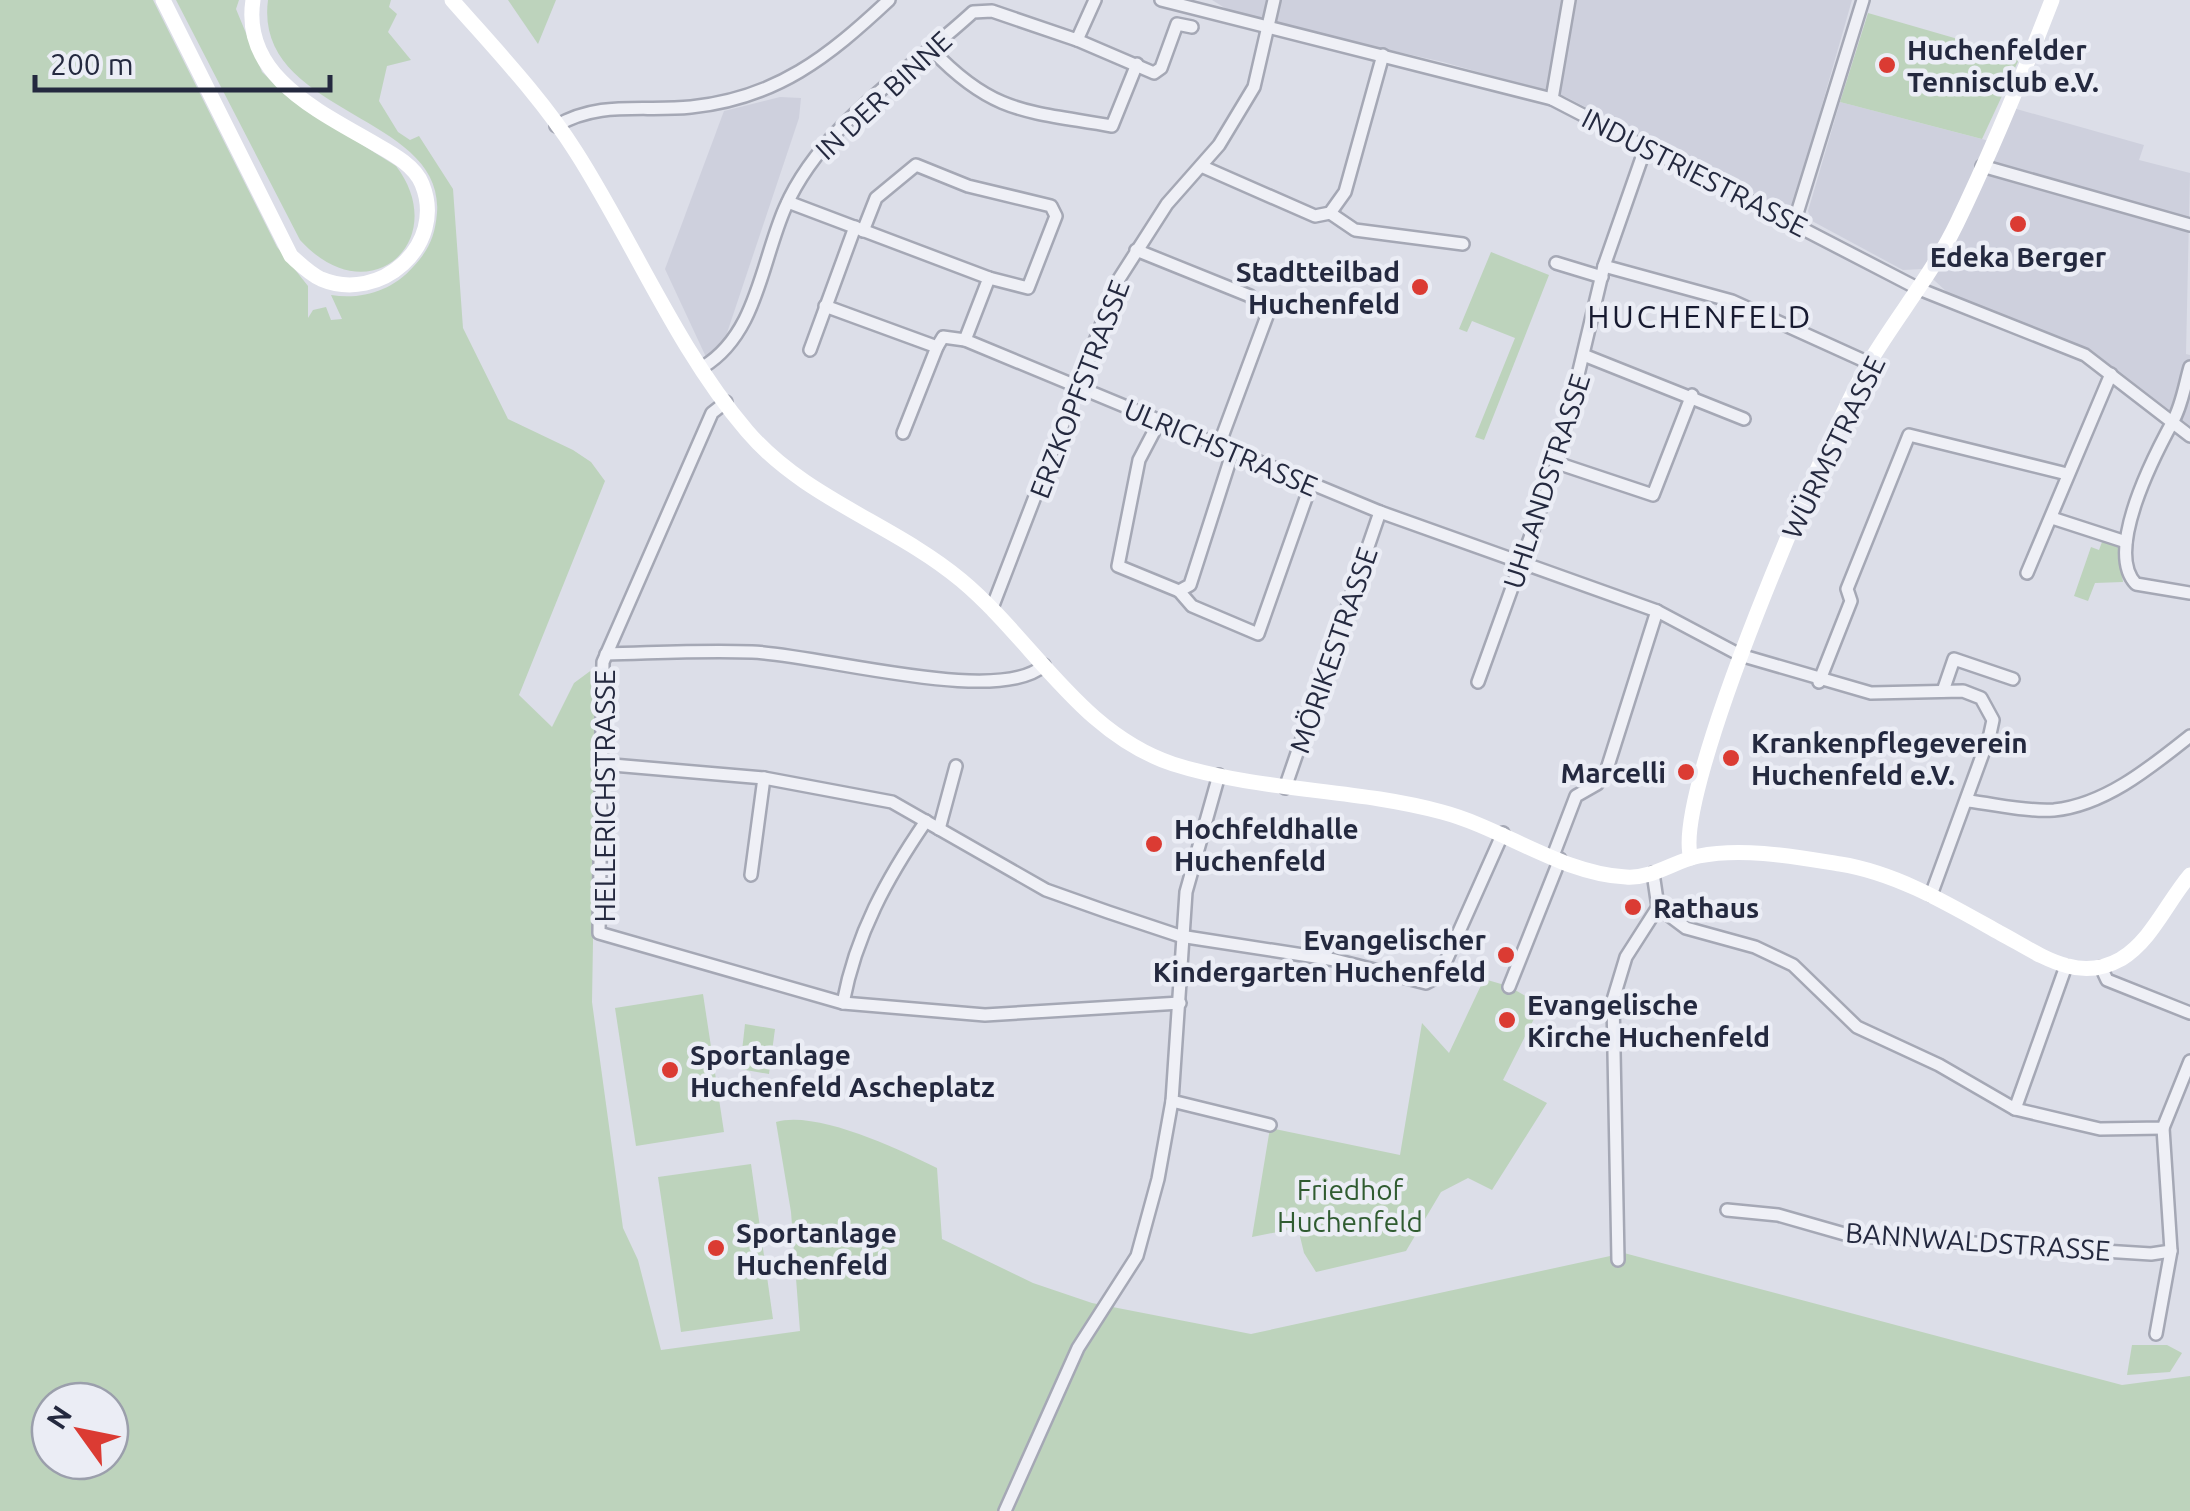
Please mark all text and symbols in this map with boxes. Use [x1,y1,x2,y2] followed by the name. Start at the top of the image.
[809,24,957,166] street label: IN DER BINNE
[35,30,330,92] scale bar
[1907,34,2099,97] place label: Huchenfelder Tennisclub e.V.
[50,47,134,81] text: 200 m
[1876,54,1898,76] marker: Huchenfelder Tennisclub e.V.
[1577,102,1813,242] street label: INDUSTRIESTRASSE
[2007,213,2029,235] marker: Edeka Berger
[1930,241,2107,272] place label: Edeka Berger
[1236,256,1400,319] place label: Stadtteilbad Huchenfeld
[1023,276,1135,502] street label: ERZKOPFSTRASSE
[1409,276,1431,298] marker: Stadtteilbad Huchenfeld
[1587,298,1813,334] district label: HUCHENFELD
[1775,351,1891,543] street label: WÜRMSTRASSE
[1497,370,1595,592] street label: UHLANDSTRASSE
[1120,392,1322,502] street label: ULRICHSTRASSE
[1283,543,1383,757] street label: MÖRIKESTRASSE
[589,670,620,922] street label: HELLERICHSTRASSE
[1751,727,2028,790] place label: Krankenpflegeverein Huchenfeld e.V.
[1720,747,1742,769] marker: Krankenpflegeverein Huchenfeld e.V.
[1561,757,1666,788] place label: Marcelli
[1675,761,1697,783] marker: Marcelli
[1174,813,1359,876] place label: Hochfeldhalle Huchenfeld
[1143,833,1165,855] marker: Hochfeldhalle Huchenfeld
[1653,892,1759,923] place label: Rathaus
[1622,896,1644,918] marker: Rathaus
[1153,924,1486,987] place label: Evangelischer Kindergarten Huchenfeld
[1495,944,1517,966] marker: Evangelischer Kindergarten Huchenfeld
[1527,989,1770,1052] place label: Evangelische Kirche Huchenfeld
[1496,1009,1518,1031] marker: Evangelische Kirche Huchenfeld
[690,1039,995,1102] place label: Sportanlage Huchenfeld Ascheplatz
[659,1059,681,1081] marker: Sportanlage Huchenfeld Ascheplatz
[1277,1174,1423,1237] park label: Friedhof Huchenfeld
[1844,1216,2112,1266] street label: BANNWALDSTRASSE
[736,1217,897,1280] place label: Sportanlage Huchenfeld
[705,1237,727,1259] marker: Sportanlage Huchenfeld
[30,1381,130,1481] north arrow
[40,1400,77,1434] text: N

